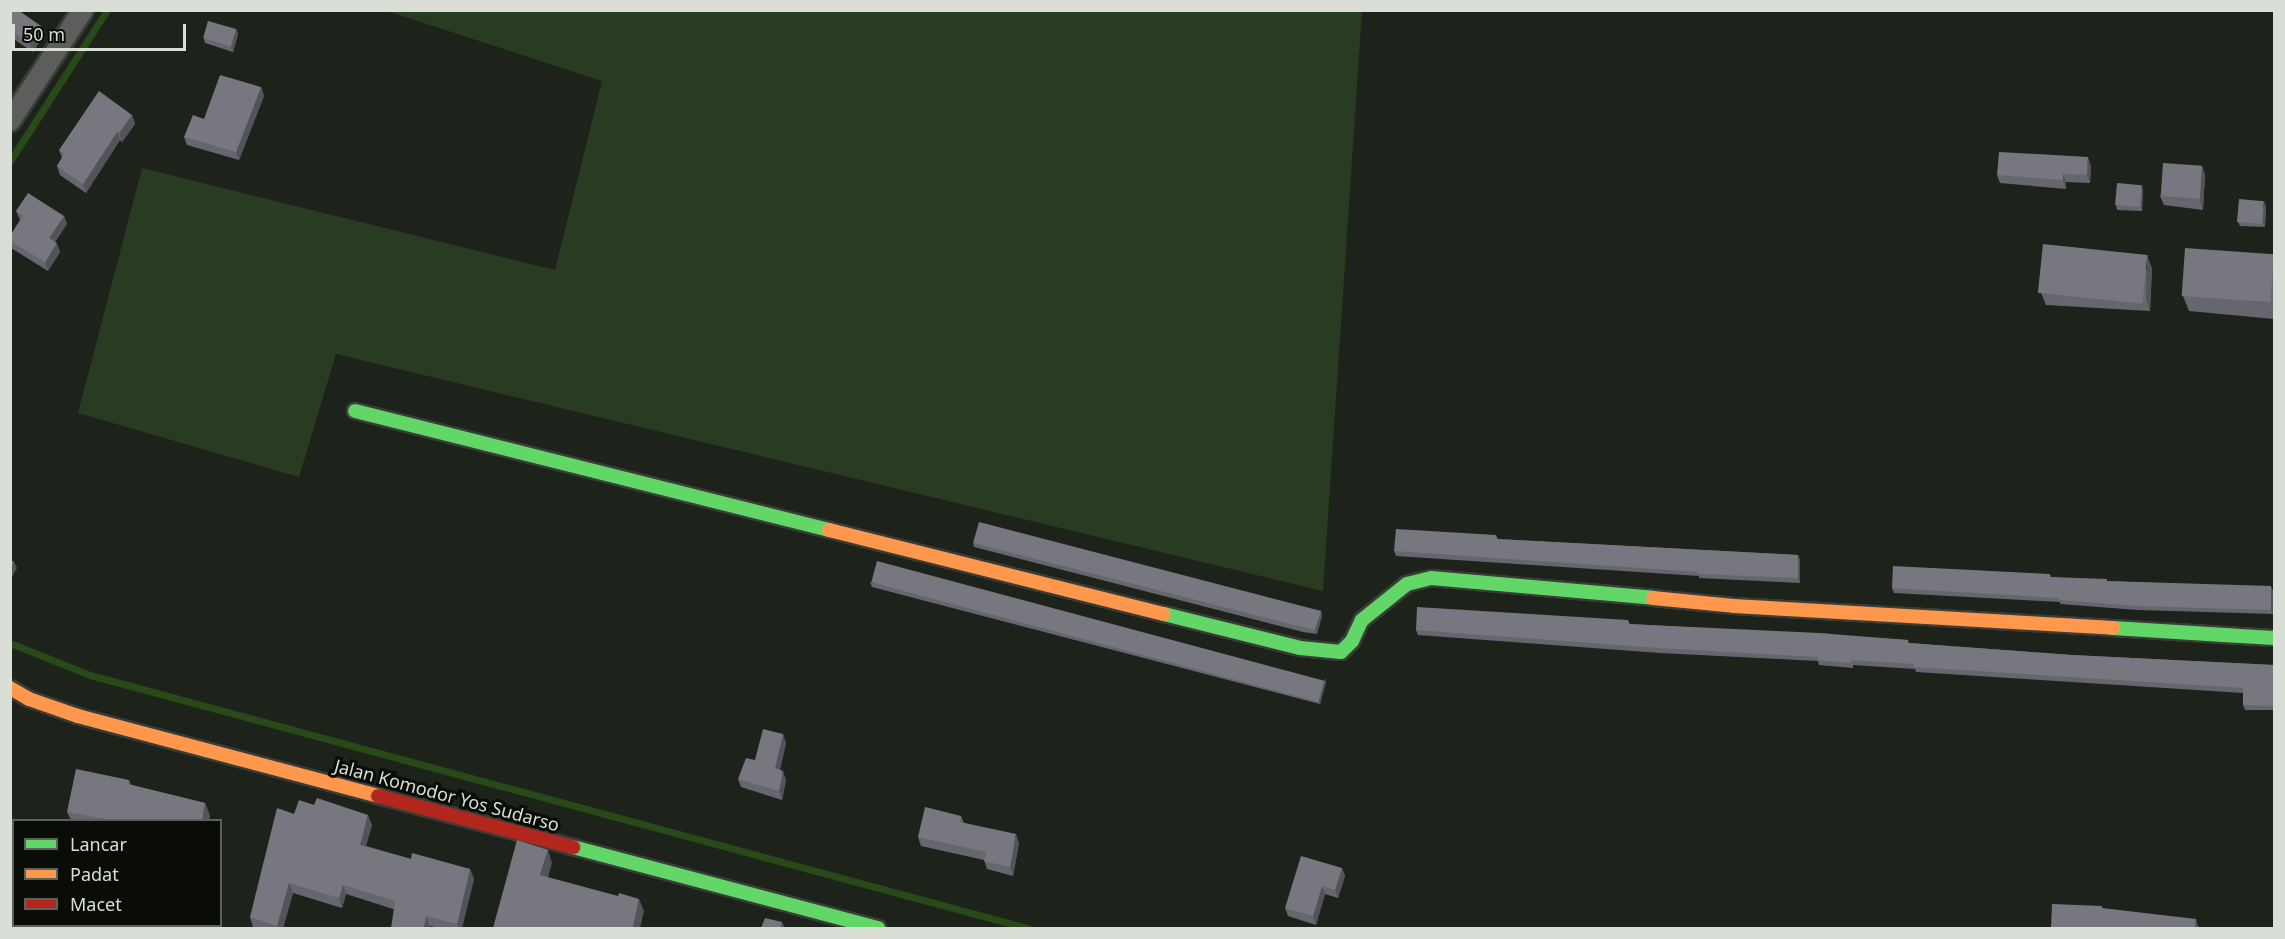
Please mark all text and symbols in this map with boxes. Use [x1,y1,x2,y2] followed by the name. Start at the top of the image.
[15,12,189,50] scale bar
[23,22,65,46] text: 50 m
[332,755,562,835] street label: Jalan Komodor Yos Sudarso
[12,819,222,927] legend
[70,832,127,856] text: Lancar
[70,862,119,886] text: Padat
[70,892,122,916] text: Macet

